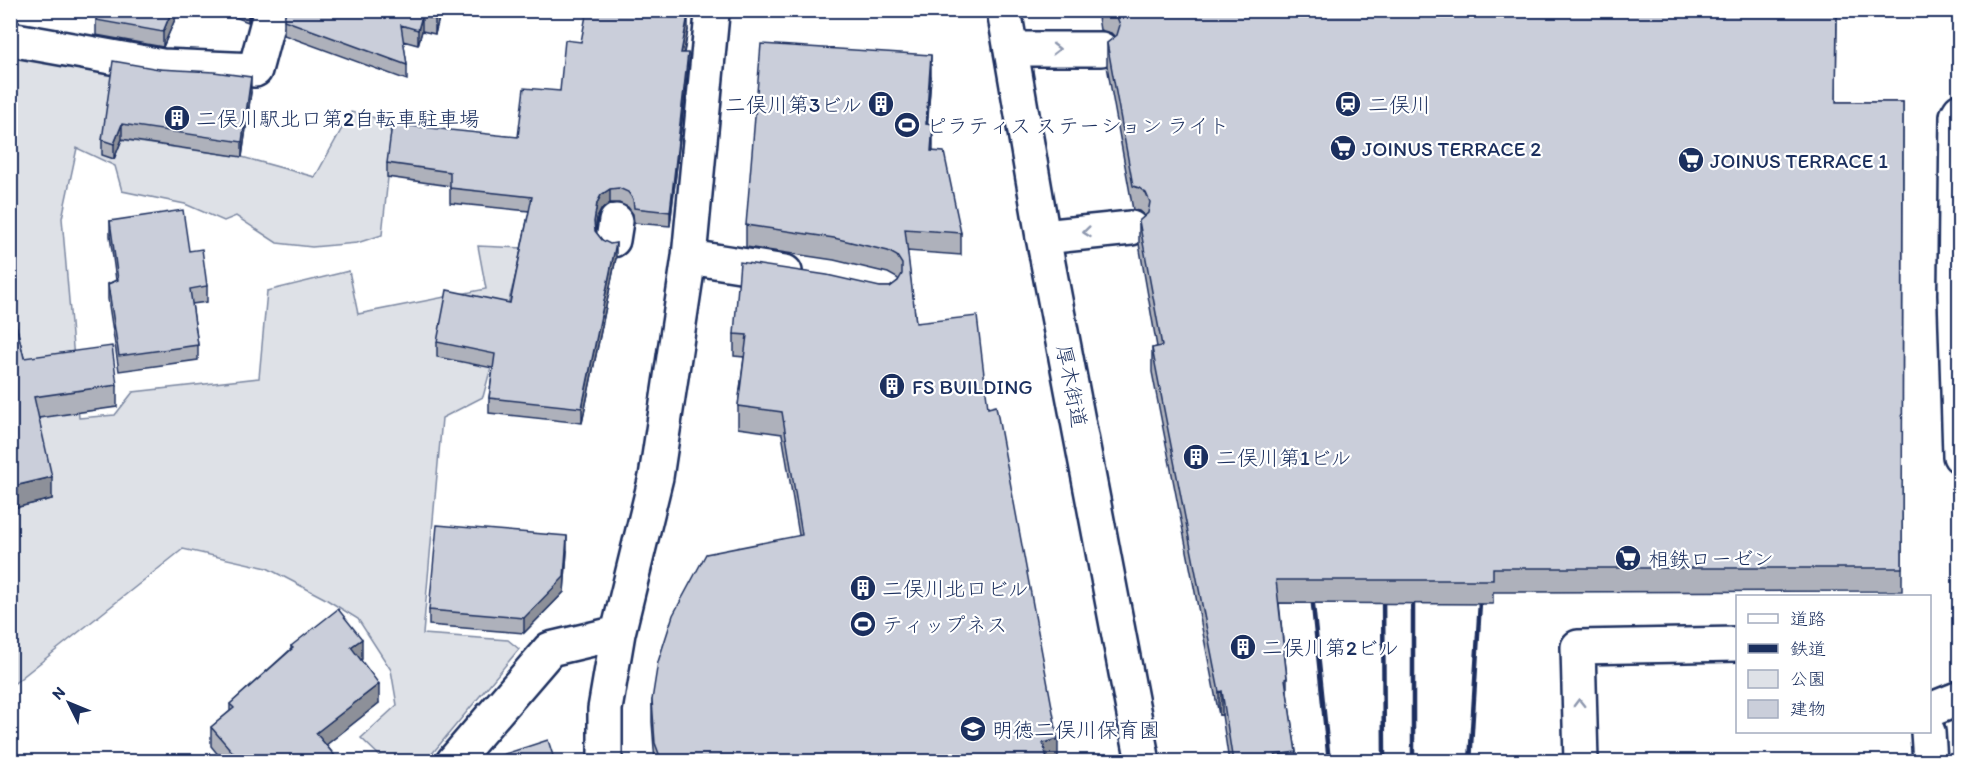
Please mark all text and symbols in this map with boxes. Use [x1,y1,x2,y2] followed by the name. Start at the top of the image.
[1051,43,1060,55] one-way arrow
[866,89,896,119] building icon: 二俣川第3ビル
[1333,89,1363,119] station icon: 二俣川
[725,92,862,117] place label: 二俣川第3ビル
[1368,92,1431,117] place label: 二俣川
[162,103,192,133] building icon: 二俣川駅北口第2自転車駐車場
[196,106,480,131] place label: 二俣川駅北口第2自転車駐車場
[892,110,922,140] sports icon: ピラティス ステーション ライト
[926,113,1229,138] place label: ピラティス ステーション ライト
[1328,133,1358,163] supermarket icon: JOINUS TERRACE 2
[1362,136,1541,161] place label: JOINUS TERRACE 2
[1676,145,1706,175] supermarket icon: JOINUS TERRACE 1
[1710,148,1888,173] place label: JOINUS TERRACE 1
[1083,225,1092,238] one-way arrow
[1052,342,1092,430] street label: 厚木街道
[877,371,907,401] building icon: FS BUILDING
[912,374,1033,399] place label: FS BUILDING
[1181,442,1211,472] building icon: 二俣川第1ビル
[1216,445,1351,470] place label: 二俣川第1ビル
[1613,543,1643,573] supermarket icon: 相鉄ローゼン
[1648,546,1774,571] place label: 相鉄ローゼン
[848,573,878,603] building icon: 二俣川北口ビル
[882,576,1029,601] place label: 二俣川北口ビル
[1736,595,1931,733] legend
[1790,608,1826,630] text: 道路
[848,609,878,639] sports icon: ティップネス
[882,612,1008,637] place label: ティップネス
[1228,632,1258,662] building icon: 二俣川第2ビル
[1262,635,1399,660] place label: 二俣川第2ビル
[1790,638,1826,660] text: 鉄道
[1790,668,1826,690] text: 公園
[39,673,99,733] north arrow
[48,683,69,704] text: N
[1790,698,1826,720] text: 建物
[1573,699,1586,708] one-way arrow
[958,714,988,744] school or university icon: 明徳二俣川保育園
[992,717,1160,742] place label: 明徳二俣川保育園

